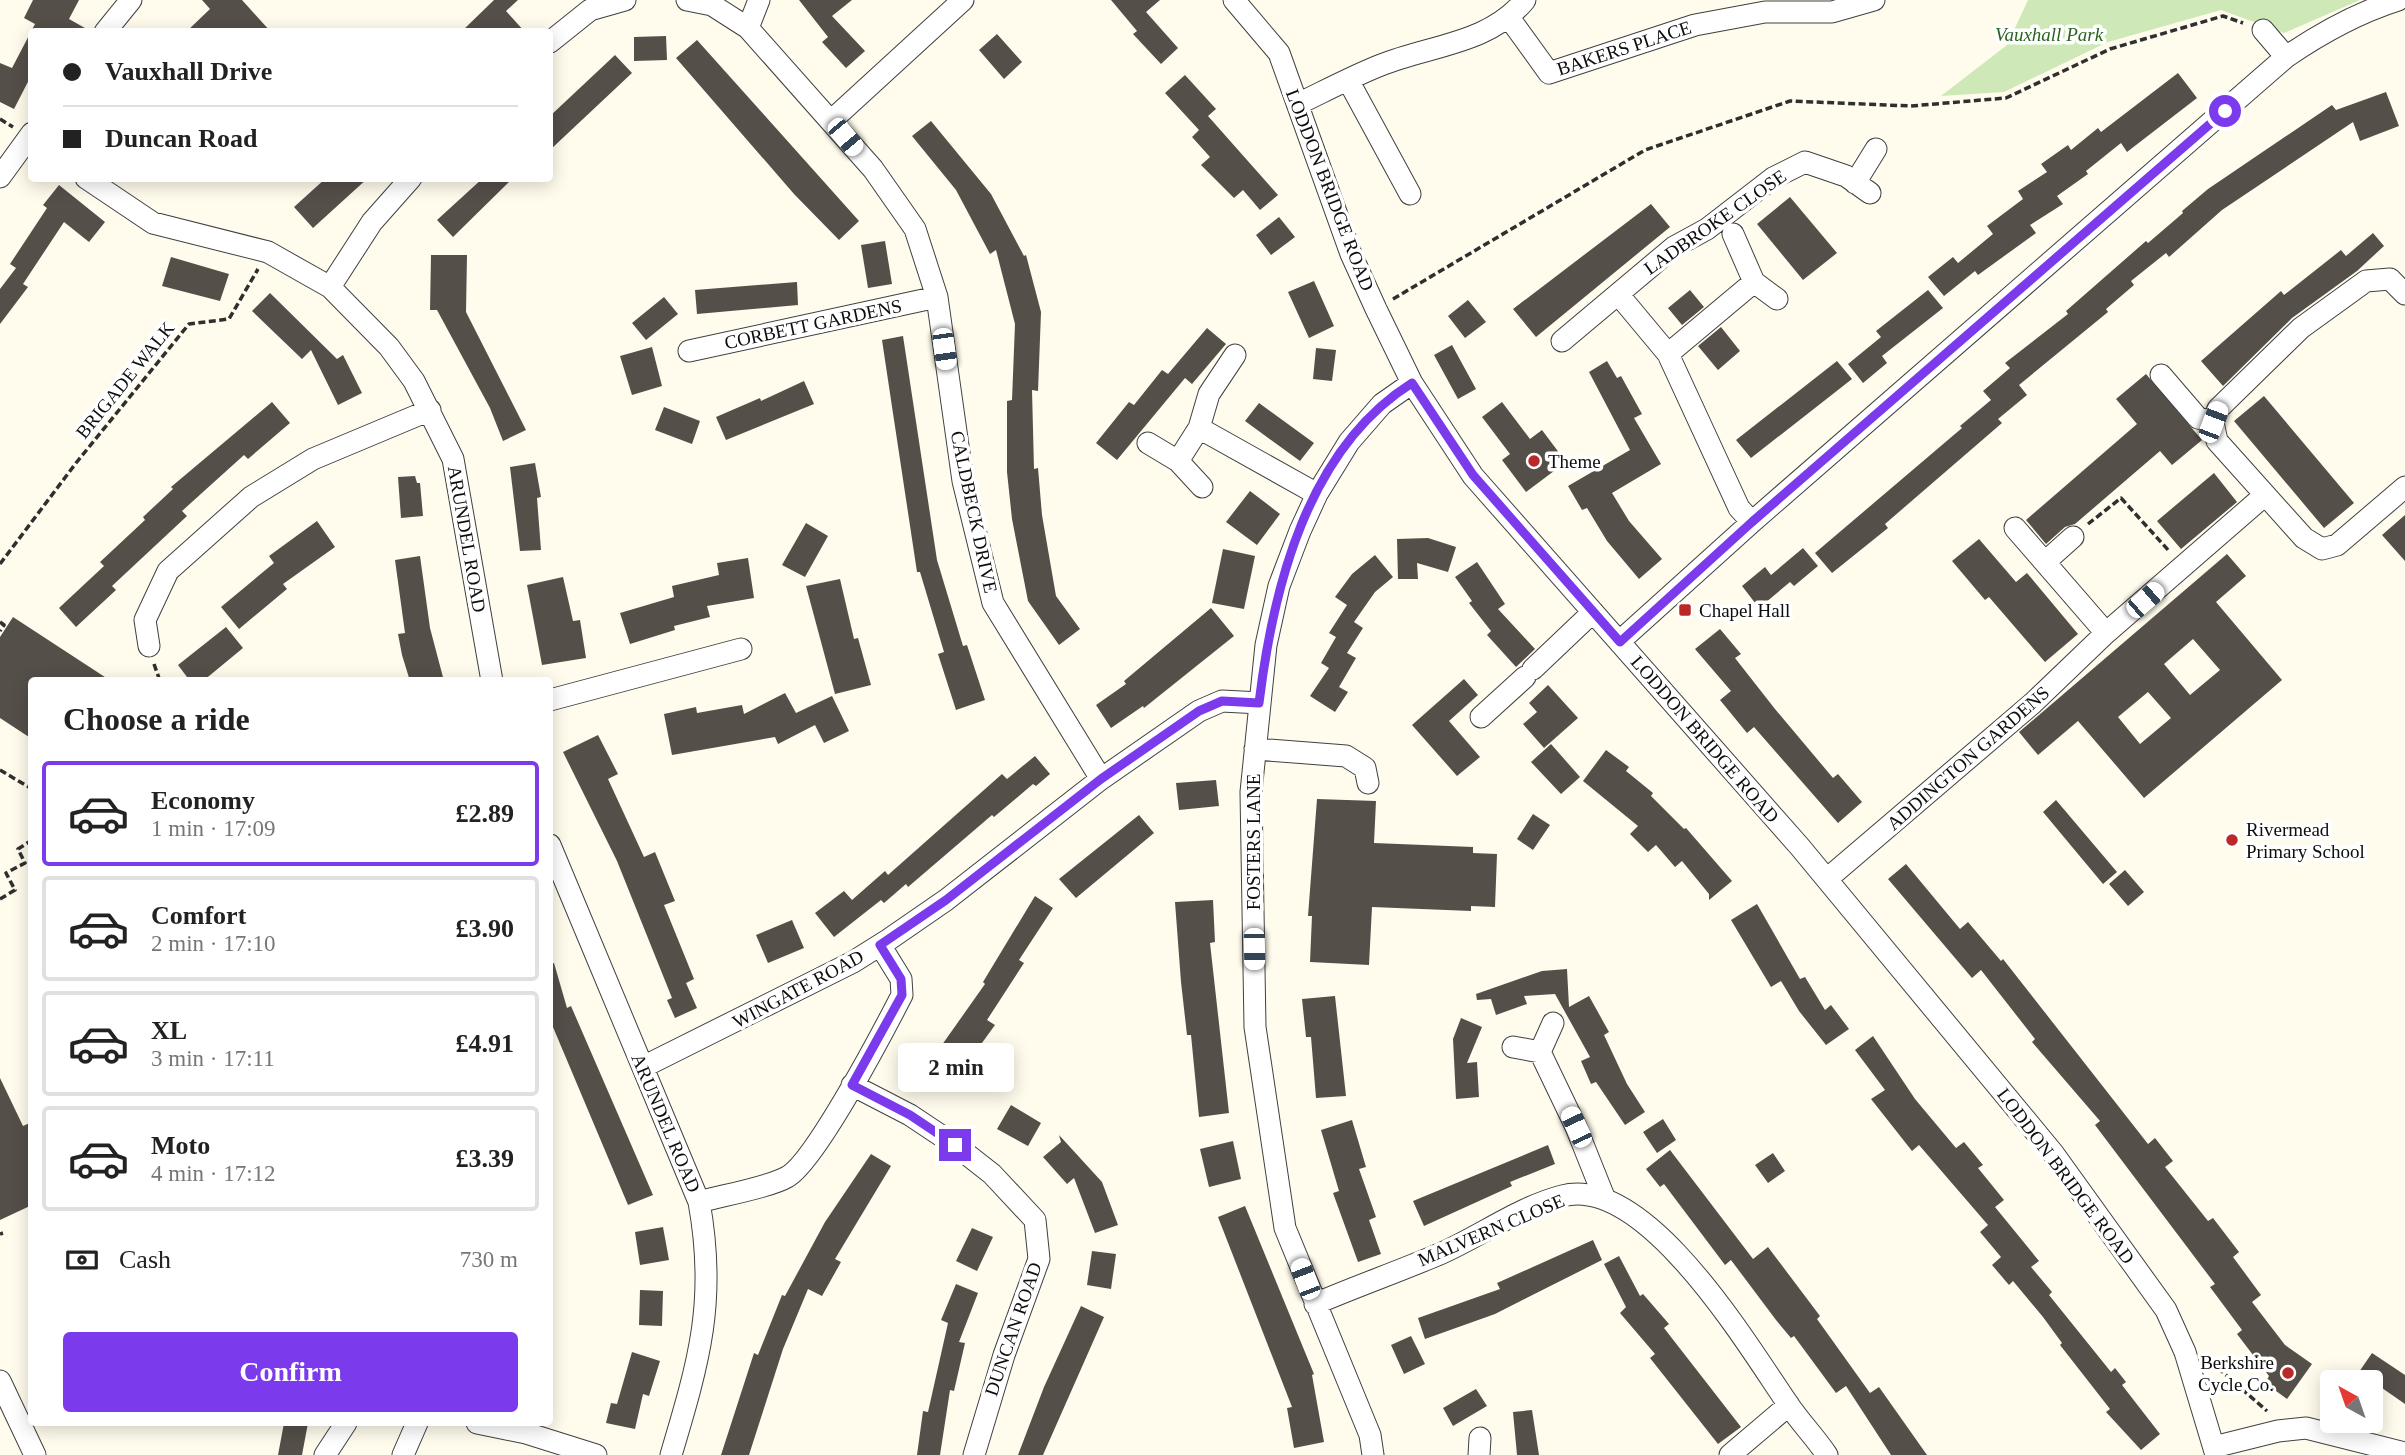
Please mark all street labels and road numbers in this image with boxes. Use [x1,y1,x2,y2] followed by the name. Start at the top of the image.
[1554,16,1694,80] street label: BAKERS PLACE
[1282,86,1378,294] street label: LODDON BRIDGE ROAD
[1640,165,1790,279] street label: LADBROKE CLOSE
[722,295,904,353] street label: CORBETT GARDENS
[72,317,179,442] street label: BRIGADE WALK
[947,429,1001,595] street label: CALDBECK DRIVE
[444,464,490,614] street label: ARUNDEL ROAD
[1627,651,1783,827] street label: LODDON BRIDGE ROAD
[1883,682,2053,834] street label: ADDINGTON GARDENS
[1243,774,1264,910] street label: FOSTERS LANE
[729,946,867,1032] street label: WINGATE ROAD
[627,1050,705,1196] street label: ARUNDEL ROAD
[1993,1084,2139,1268] street label: LODDON BRIDGE ROAD
[1415,1190,1567,1270] street label: MALVERN CLOSE
[980,1259,1046,1399] street label: DUNCAN ROAD

